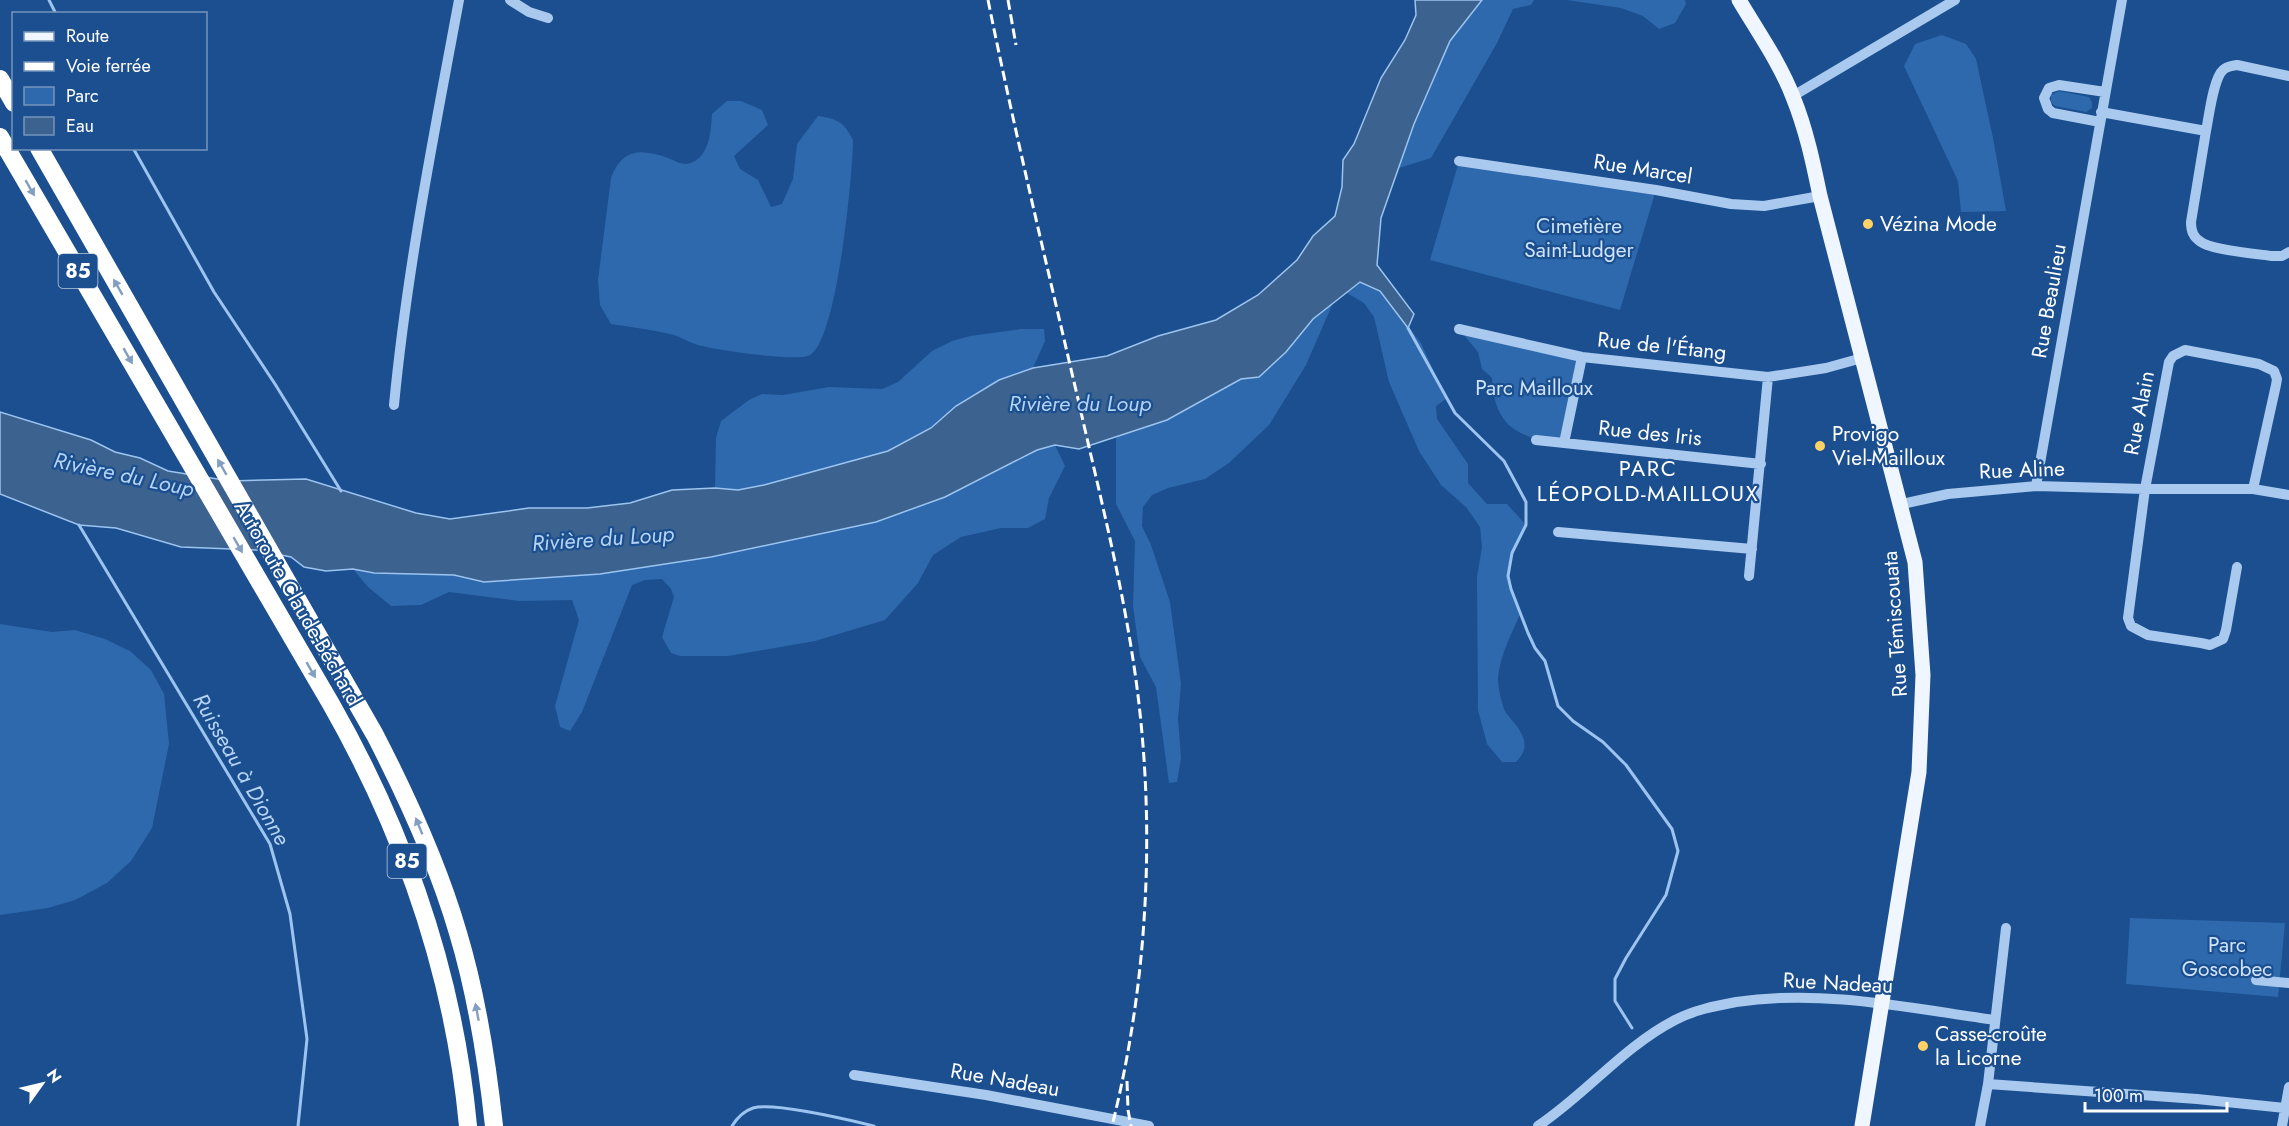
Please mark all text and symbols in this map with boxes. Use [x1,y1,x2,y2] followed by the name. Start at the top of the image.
[12,12,207,150] legend
[66,23,109,49] text: Route
[66,53,151,79] text: Voie ferrée
[66,83,99,109] text: Parc
[66,113,94,139] text: Eau
[1591,146,1695,192] street label: Rue Marcel
[24,180,35,196] one-way arrow
[1880,209,1997,239] place label: Vézina Mode
[1524,211,1635,265] park label: Cimetière Saint-Ludger
[1861,217,1875,231] marker: Vézina Mode
[2024,241,2074,361] street label: Rue Beaulieu
[58,254,98,288] road number: 85
[113,278,123,295] one-way arrow
[1596,324,1728,368] street label: Rue de l'Étang
[123,348,133,365] one-way arrow
[2116,368,2162,458] street label: Rue Alain
[1475,373,1593,403] park label: Parc Mailloux
[1009,387,1151,419] water label: Rivière du Loup
[1597,413,1703,453] street label: Rue des Iris
[1832,419,1945,473] place label: Provigo Viel-Mailloux
[1813,439,1827,453] marker: Provigo Viel-Mailloux
[51,444,197,504] water label: Rivière du Loup
[1537,452,1759,509] district label: PARC LÉOPOLD-MAILLOUX
[1979,454,2066,486] street label: Rue Aline
[217,458,227,475] one-way arrow
[227,495,369,711] street label: Autoroute Claude-Béchard
[531,517,675,559] water label: Rivière du Loup
[233,537,243,554] one-way arrow
[1875,550,1915,698] street label: Rue Témiscouata
[306,662,316,679] one-way arrow
[185,687,299,851] water label: Ruisseau à Dionne
[414,817,424,835] one-way arrow
[388,844,426,878] road number: 85
[2182,930,2272,984] park label: Parc Goscobec
[1782,965,1894,1001] street label: Rue Nadeau
[472,1002,481,1021] one-way arrow
[1935,1019,2047,1073] place label: Casse-croûte la Licorne
[1916,1039,1930,1053] marker: Casse-croûte la Licorne
[12,1054,72,1114] north arrow
[948,1056,1062,1104] street label: Rue Nadeau
[41,1064,67,1088] text: N
[2085,1075,2228,1113] scale bar
[2094,1083,2143,1109] text: 100 m

